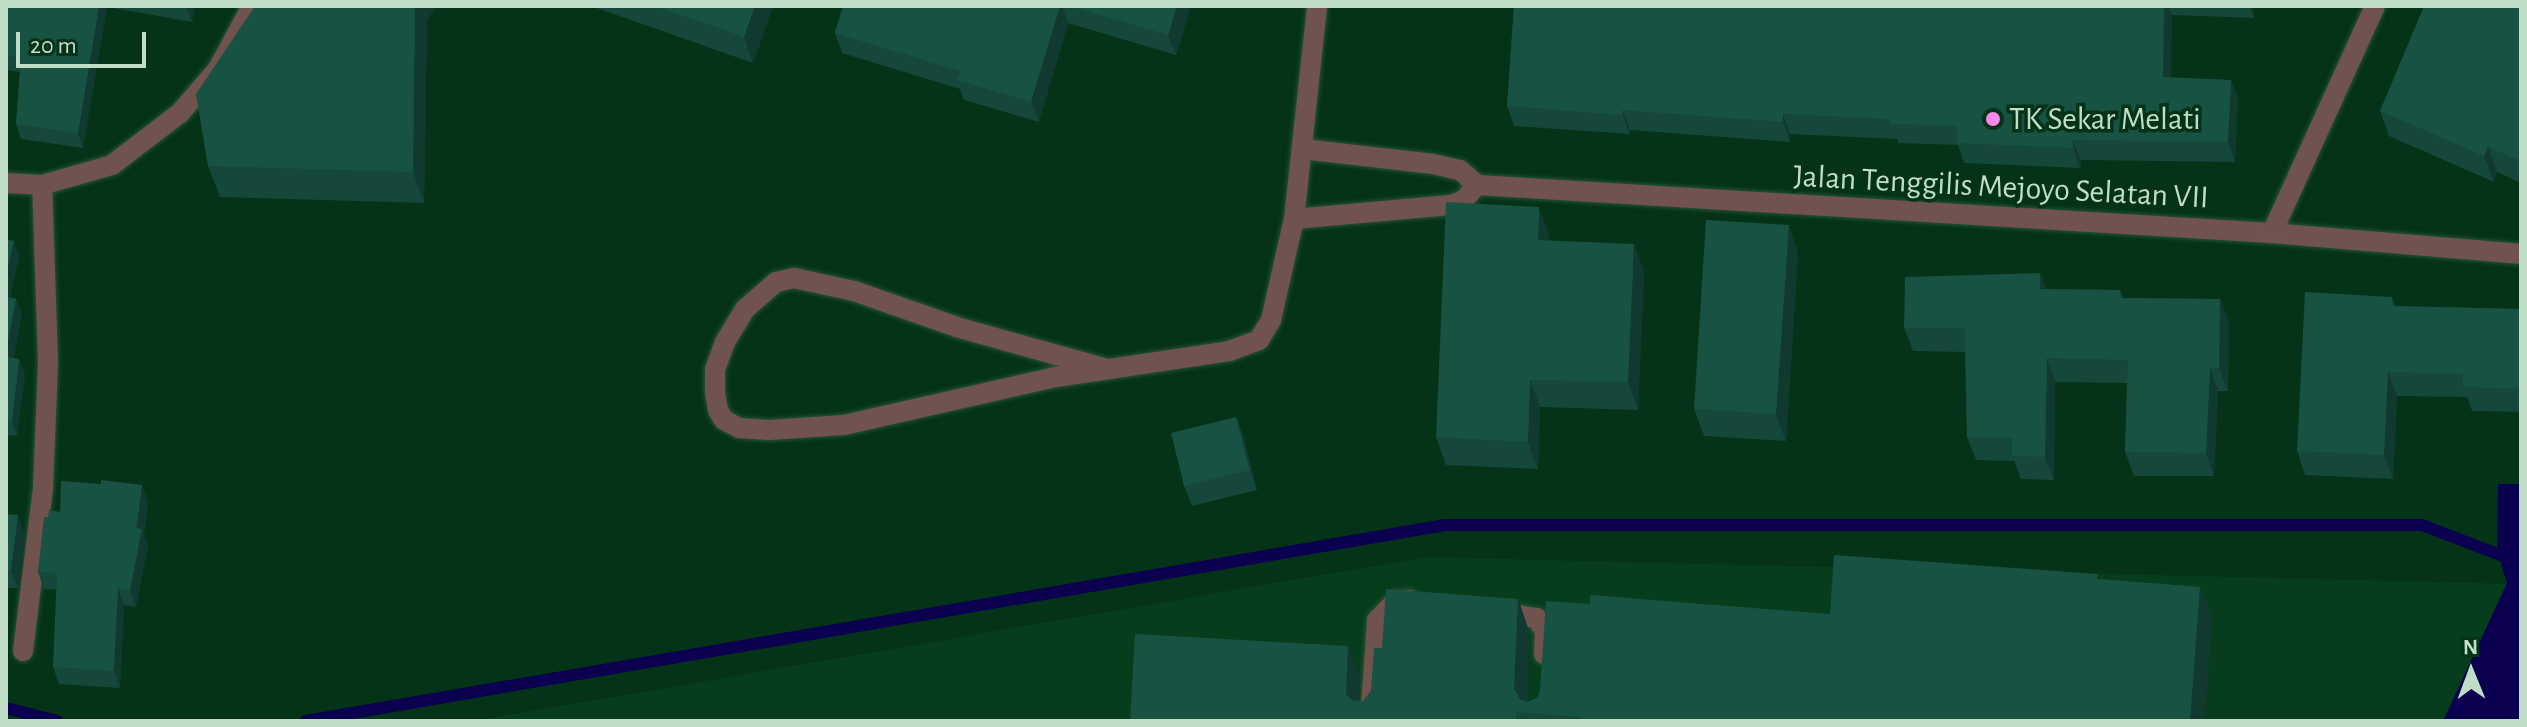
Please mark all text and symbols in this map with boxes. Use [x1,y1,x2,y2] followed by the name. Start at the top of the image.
[20,16,150,66] scale bar
[30,34,77,58] text: 20 m
[2009,100,2201,138] place label: TK Sekar Melati
[1984,110,2002,128] marker: TK Sekar Melati
[1792,157,2210,217] street label: Jalan Tenggilis Mejoyo Selatan VII
[2431,631,2511,711] north arrow
[2463,636,2478,658] text: N

